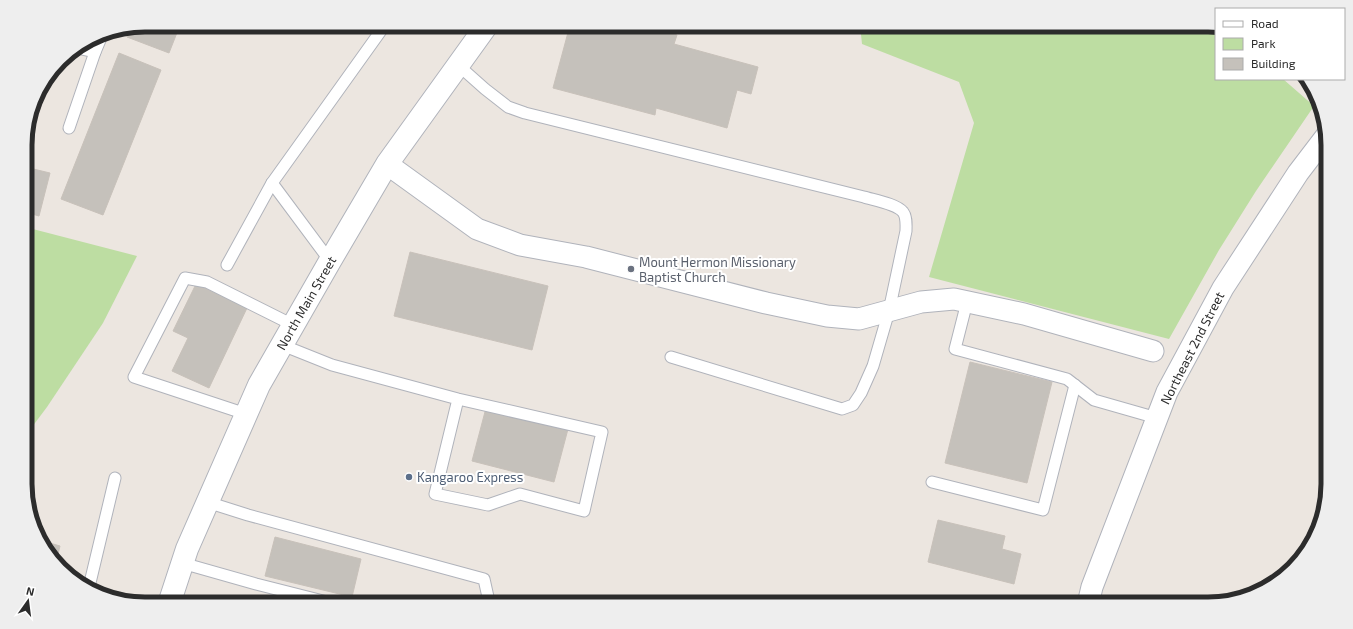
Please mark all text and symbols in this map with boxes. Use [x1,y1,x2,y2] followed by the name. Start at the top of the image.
[1215,8,1345,80] legend
[1251,16,1279,30] text: Road
[1251,36,1276,50] text: Park
[1251,56,1296,70] text: Building
[273,253,339,353] street label: North Main Street
[639,254,796,285] place label: Mount Hermon Missionary Baptist Church
[626,264,636,274] marker: Mount Hermon Missionary Baptist Church
[1157,289,1227,407] street label: Northeast 2nd Street
[417,469,523,485] place label: Kangaroo Express
[404,472,414,482] marker: Kangaroo Express
[8,581,48,621] north arrow
[25,584,36,598] text: N

